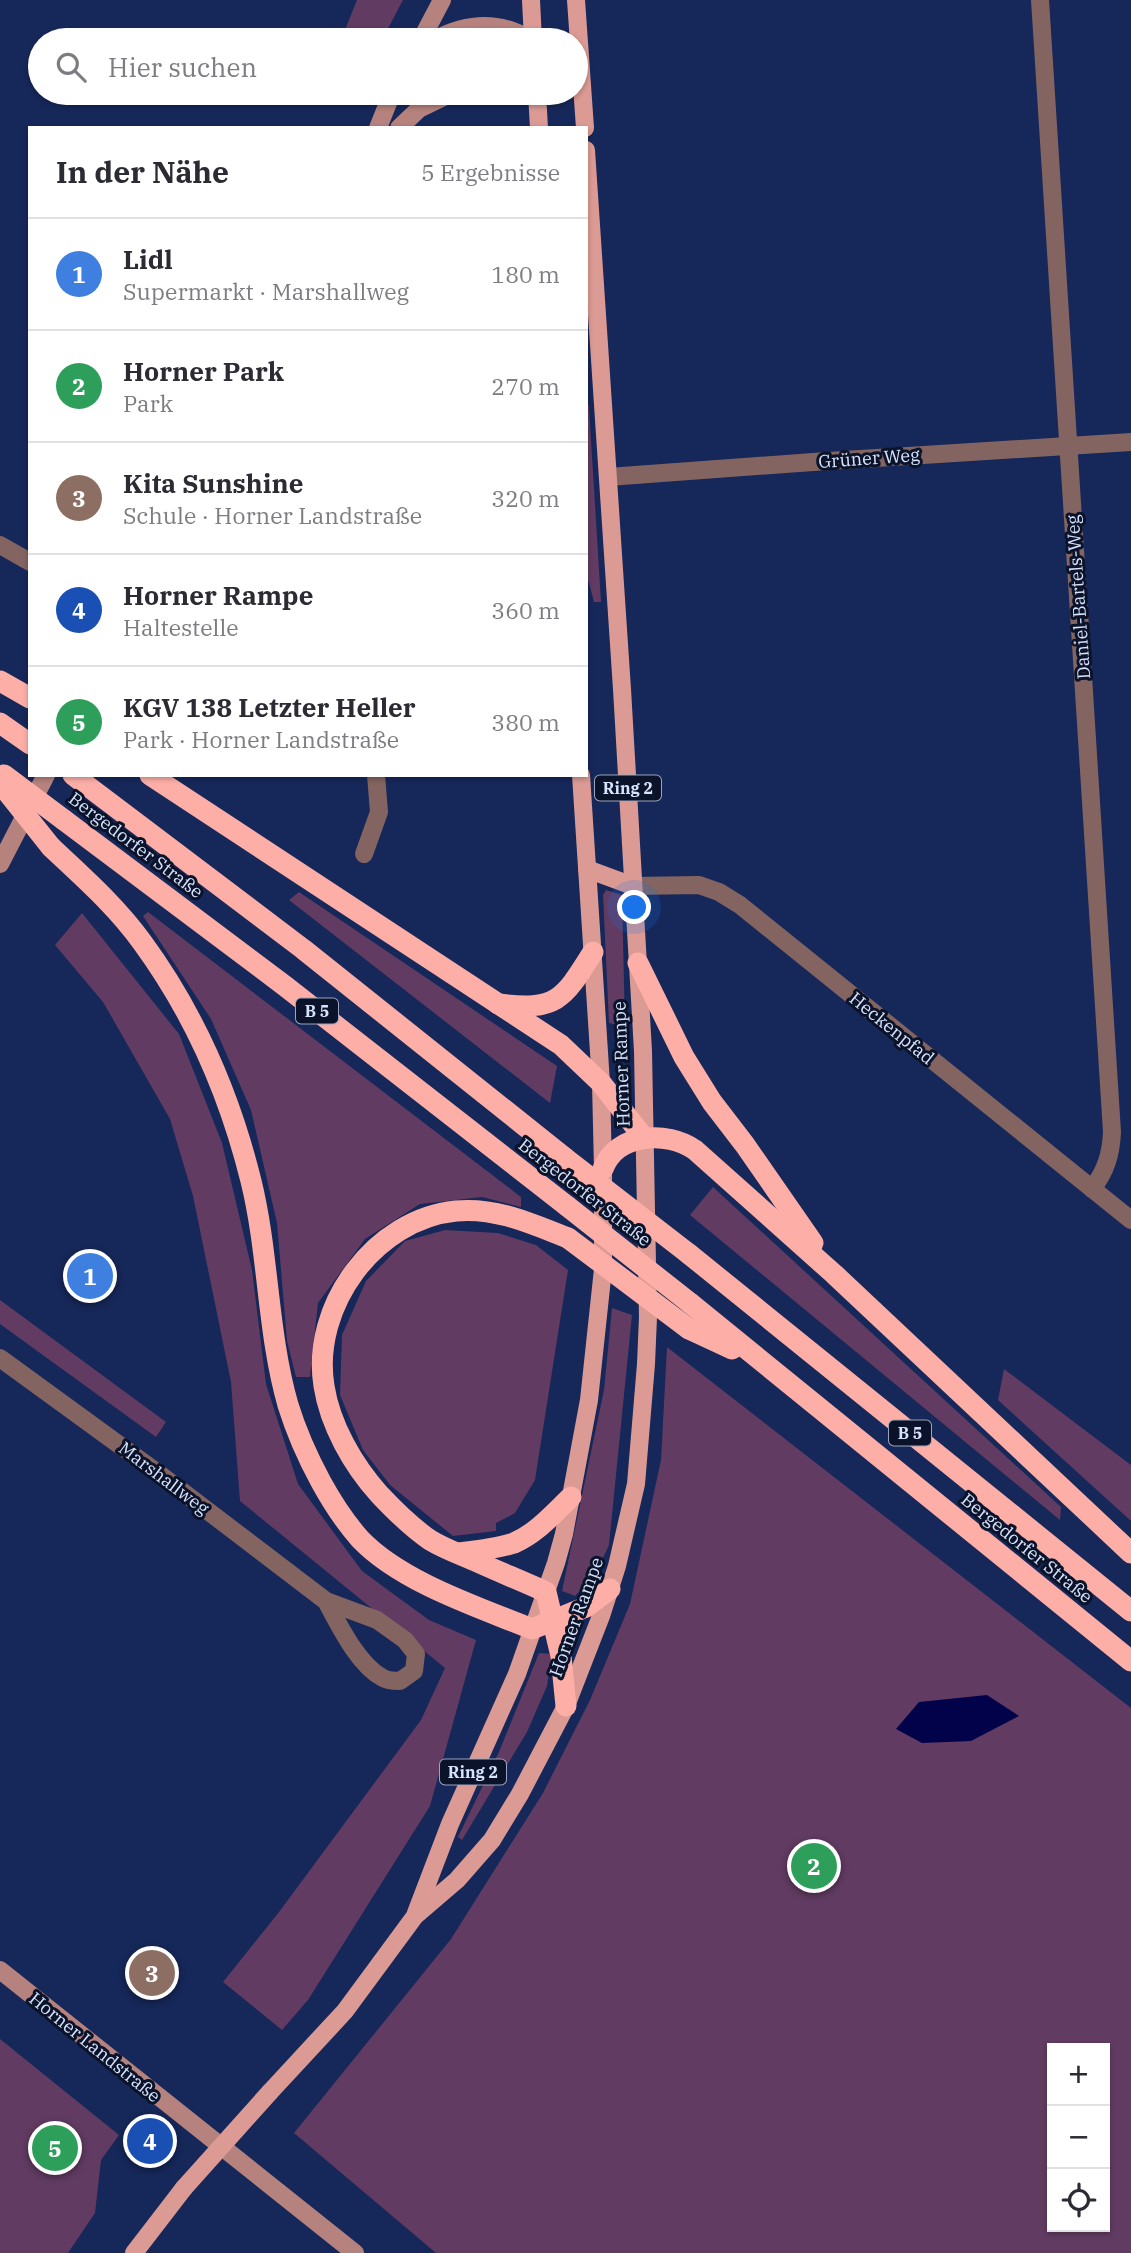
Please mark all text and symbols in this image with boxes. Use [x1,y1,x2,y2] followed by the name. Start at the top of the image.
[28,28,588,105] search box
[52,48,90,86] icon: search
[108,50,257,84] text: Hier suchen
[56,152,229,191] text: In der Nähe
[421,157,560,187] text: 5 Ergebnisse
[123,242,173,276] text: Lidl
[72,259,86,289] text: 1
[491,259,560,289] text: 180 m
[123,276,409,306] text: Supermarkt · Marshallweg
[123,354,284,388] text: Horner Park
[72,371,86,401] text: 2
[491,371,560,401] text: 270 m
[123,388,173,418] text: Park
[817,443,921,473] street label: Grüner Weg
[123,466,303,500] text: Kita Sunshine
[72,483,86,513] text: 3
[491,483,560,513] text: 320 m
[123,500,422,530] text: Schule · Horner Landstraße
[1061,514,1095,680] street label: Daniel-Bartels-Weg
[123,578,313,612] text: Horner Rampe
[72,595,86,625] text: 4
[491,595,560,625] text: 360 m
[123,612,239,642] text: Haltestelle
[123,690,416,724] text: KGV 138 Letzter Heller
[72,707,86,737] text: 5
[491,707,560,737] text: 380 m
[123,724,399,754] text: Park · Horner Landstraße
[595,776,661,800] road number: Ring 2
[64,787,208,903] street label: Bergedorfer Straße
[617,890,651,924] your location
[845,987,939,1069] street label: Heckenpfad
[296,998,338,1023] road number: B 5
[607,1001,635,1127] street label: Horner Rampe
[514,1133,656,1251] street label: Bergedorfer Straße
[67,1250,113,1302] pin: 1
[889,1420,931,1446] road number: B 5
[114,1436,214,1520] street label: Marshallweg
[957,1488,1097,1608] street label: Bergedorfer Straße
[544,1554,608,1680] street label: Horner Rampe
[440,1760,506,1784] road number: Ring 2
[791,1840,837,1892] pin: 2
[129,1947,175,1999] pin: 3
[25,1987,165,2107] street label: Horner Landstraße
[1047,2043,1110,2232] map controls
[1047,2043,1110,2106] button: +
[1047,2106,1110,2169] button: −
[127,2115,173,2167] pin: 4
[32,2122,78,2174] pin: 5
[1047,2169,1110,2232] button: locate

